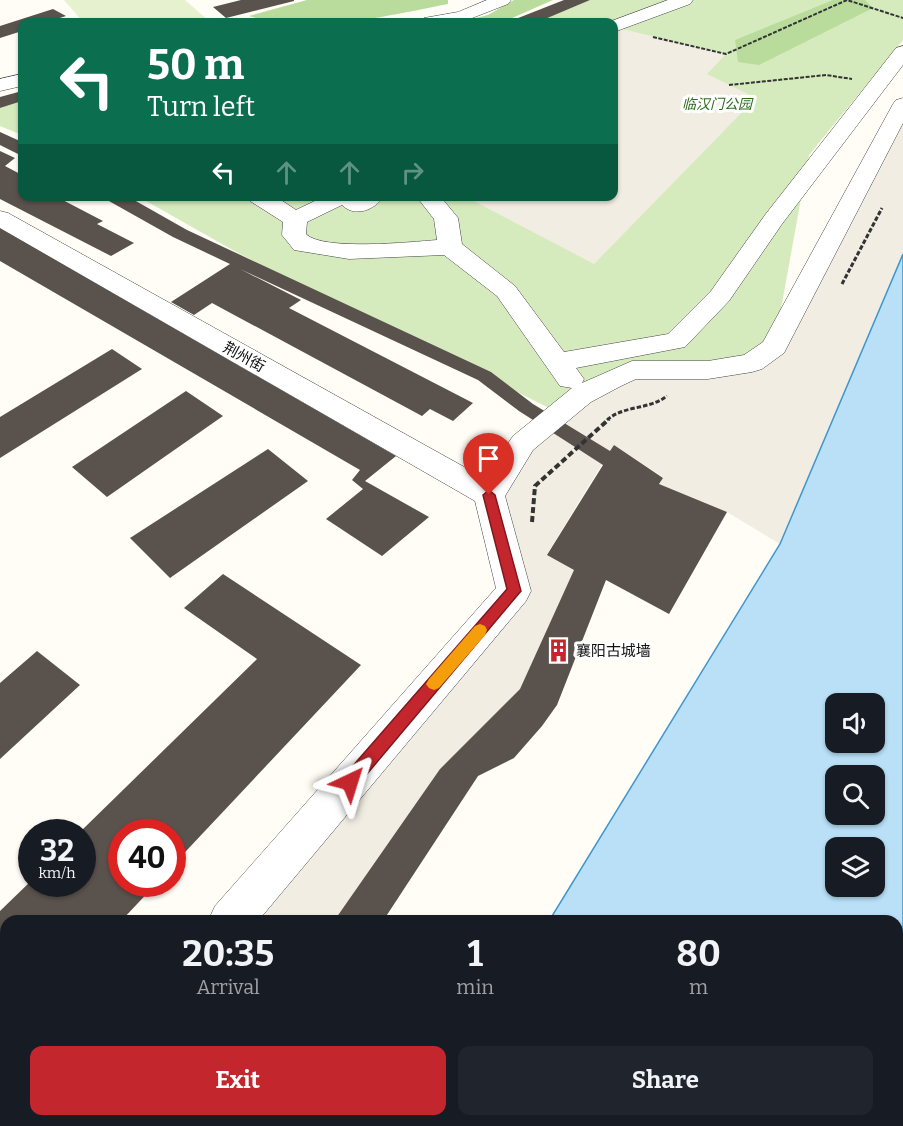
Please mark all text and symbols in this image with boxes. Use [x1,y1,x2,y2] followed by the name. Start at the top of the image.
[147,40,244,90] text: 50 m
[48,42,126,120] icon: left
[147,91,255,123] text: Turn left
[682,96,754,113] park label: 临汉门公园
[207,156,240,189] icon: left
[270,156,303,189] icon: ahead
[333,156,366,189] icon: ahead
[396,156,429,189] icon: right
[220,338,268,376] street label: 荆州街
[463,433,514,495] pin
[472,442,505,475] icon: arrive
[545,638,571,664] building icon: 襄阳古城墙
[576,642,651,660] place label: 襄阳古城墙
[825,693,885,897] map controls
[825,693,885,753] button: sound
[318,750,382,814] position arrow
[825,765,885,825] button: search
[108,819,186,897] speed limit sign: 40
[40,833,74,869] text: 32
[825,837,885,897] button: layers
[38,864,76,882] text: km/h
[182,932,274,976] text: 20:35
[467,932,483,976] text: 1
[676,932,721,976] text: 80
[196,975,260,999] text: Arrival
[456,975,494,999] text: min
[689,975,708,999] text: m
[30,1046,446,1115] button: Exit
[458,1046,873,1115] button: Share

